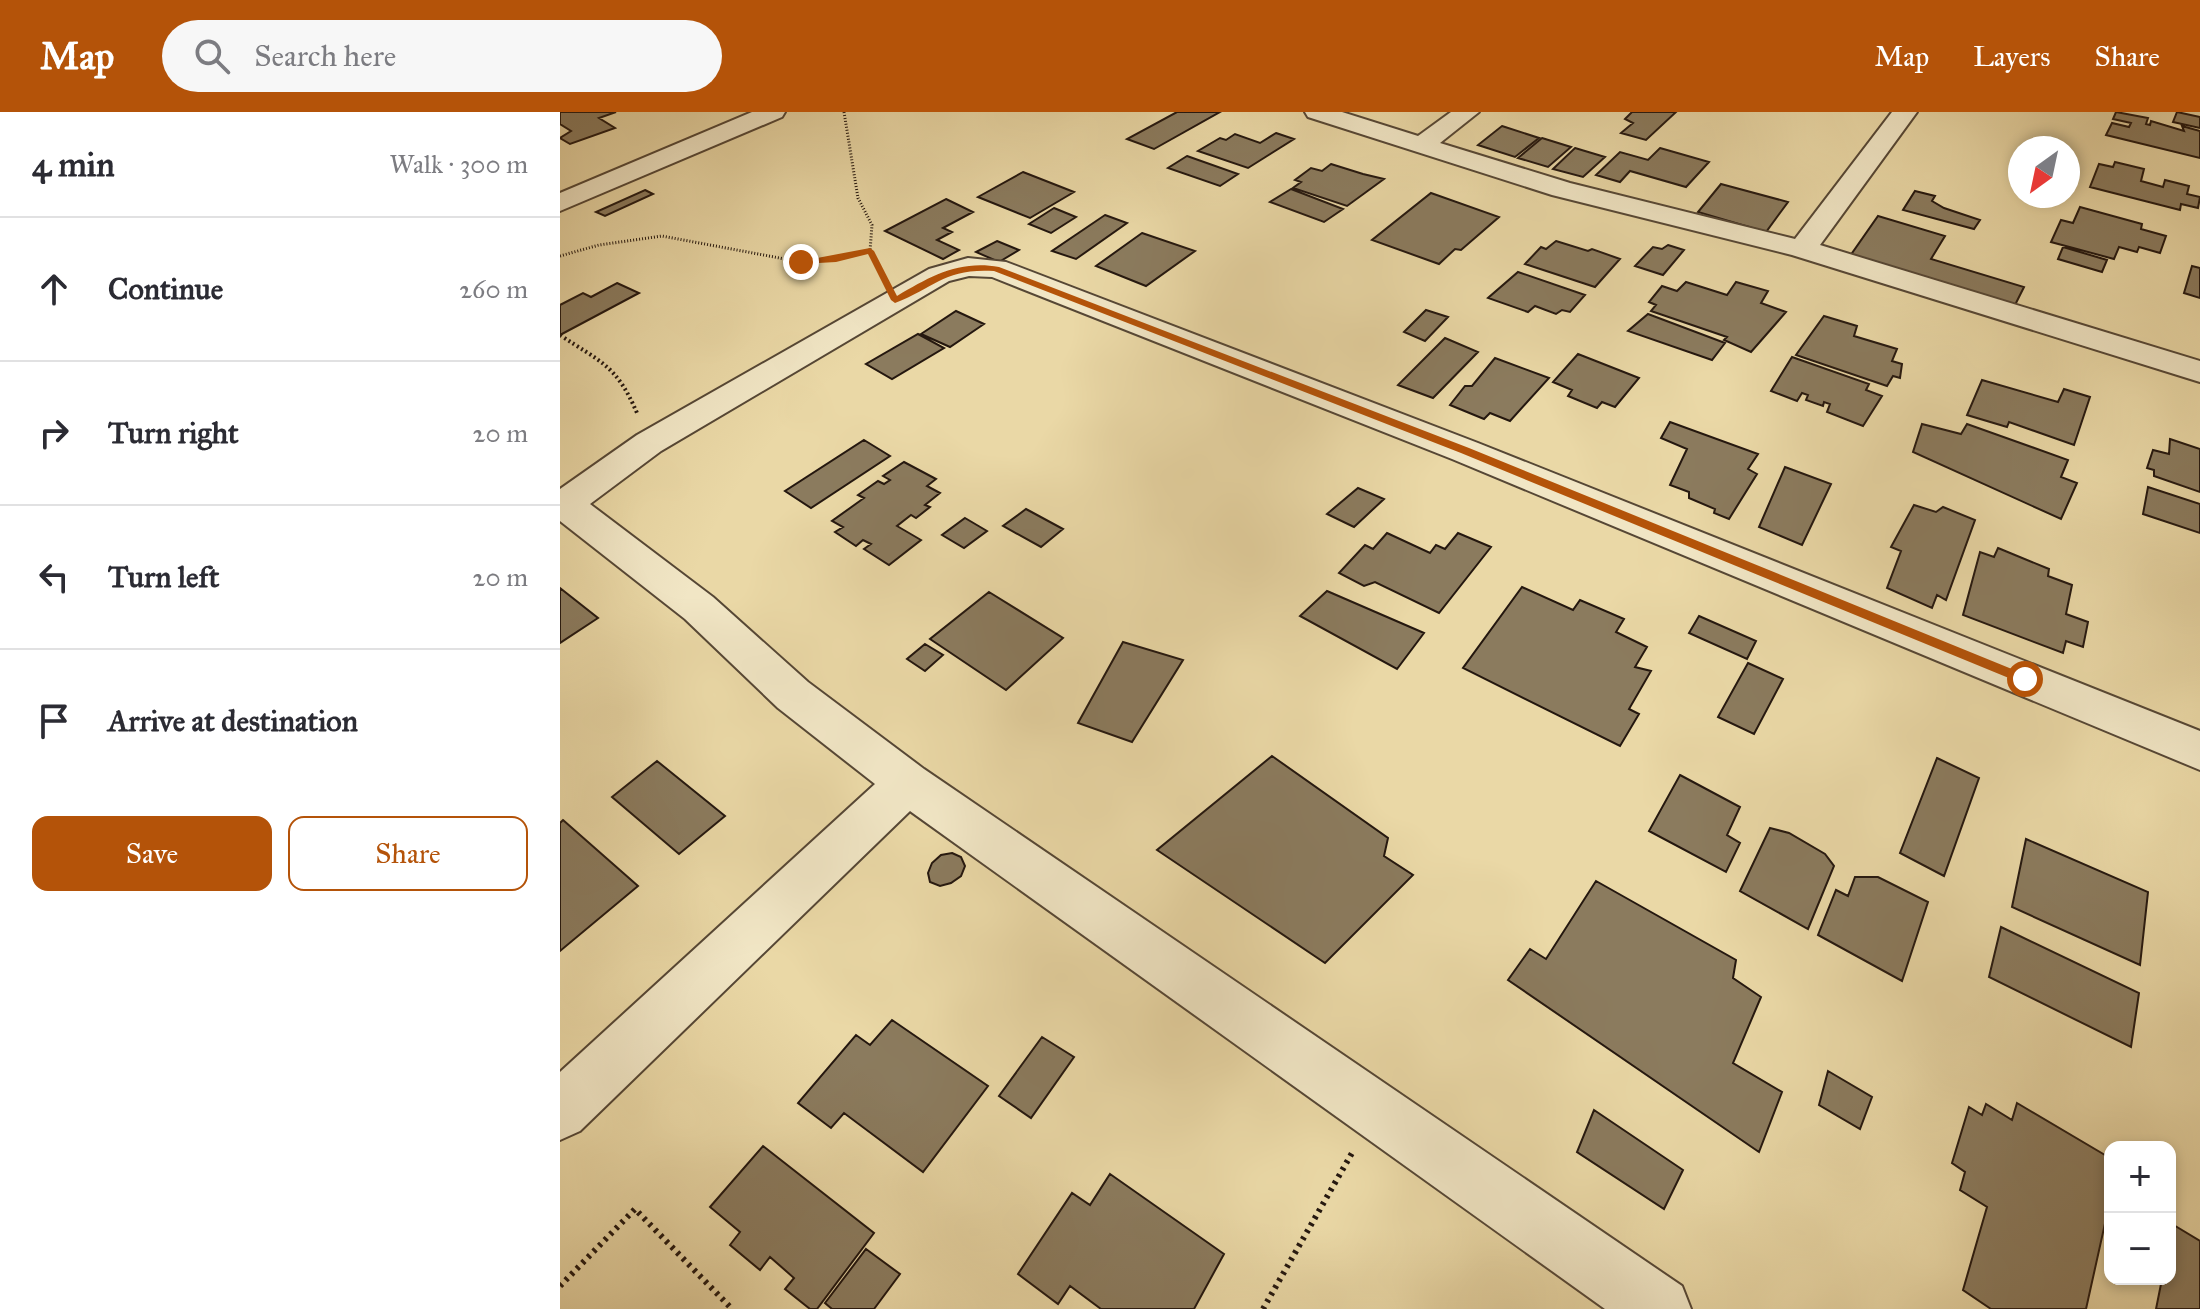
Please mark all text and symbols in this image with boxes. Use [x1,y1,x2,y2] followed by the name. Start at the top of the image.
[162,20,722,92] search box
[40,33,114,79] text: Map
[190,34,234,78] icon: search
[254,38,396,74] text: Search here
[1874,39,1929,74] text: Map
[1973,39,2051,74] text: Layers
[2095,39,2160,74] text: Share
[2008,136,2080,208] north arrow
[32,144,115,185] text: 4 min
[389,148,528,180] text: Walk · 300 m
[783,244,819,280] route end
[32,267,76,311] icon: ahead
[108,271,223,307] text: Continue
[459,273,528,305] text: 260 m
[32,411,76,455] icon: right
[108,415,239,451] text: Turn right
[473,417,528,449] text: 20 m
[32,555,76,599] icon: left
[108,559,219,595] text: Turn left
[473,561,528,593] text: 20 m
[2007,661,2043,697] route start
[32,699,76,743] icon: arrive
[108,703,358,739] text: Arrive at destination
[32,816,272,891] button: Save
[288,816,528,891] button: Share
[2104,1141,2176,1285] map controls
[2104,1141,2176,1213] button: +
[2104,1213,2176,1285] button: −

